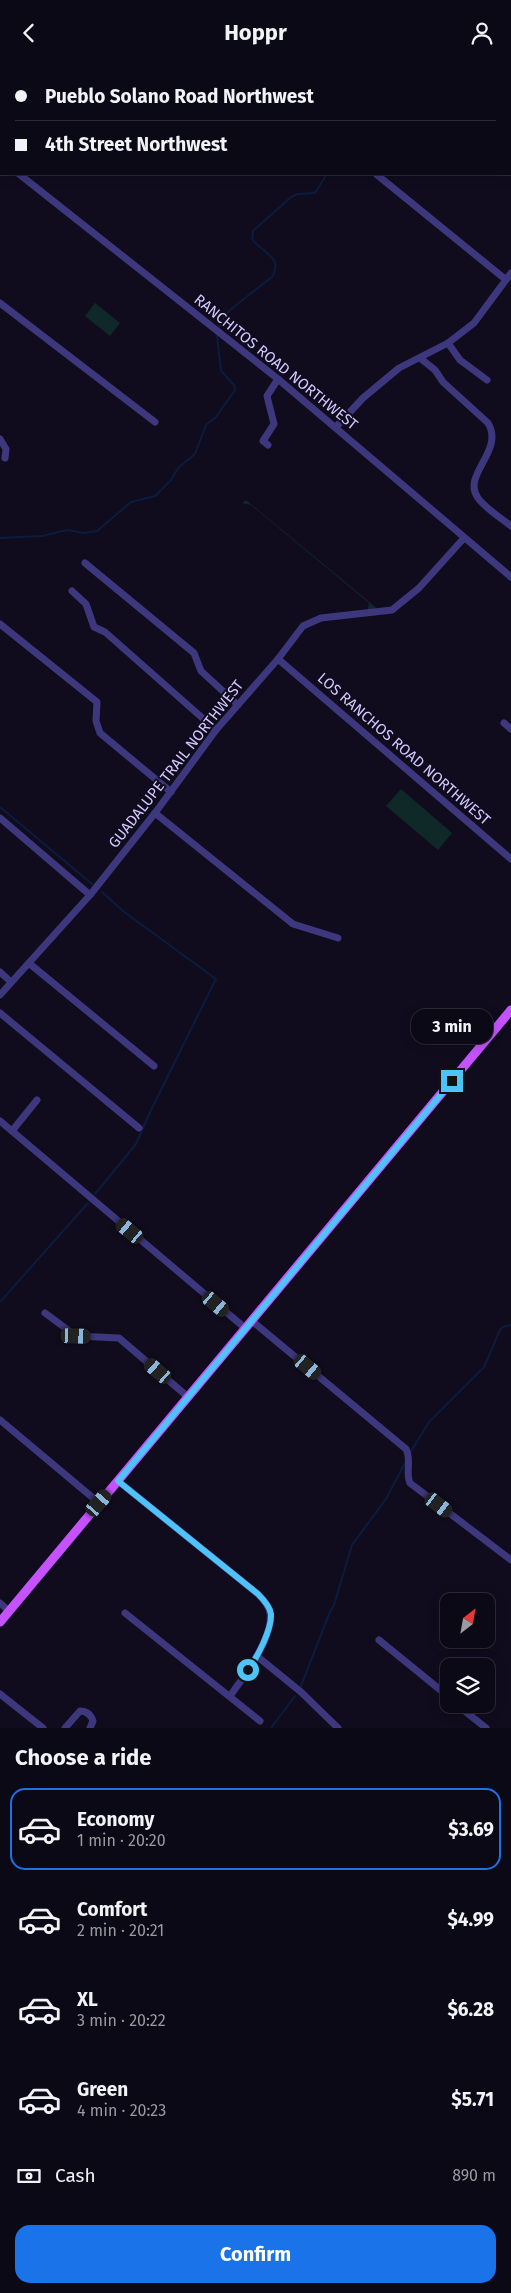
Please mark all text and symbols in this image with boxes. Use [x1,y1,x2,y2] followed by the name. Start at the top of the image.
[15,19,43,47] icon: back
[224,19,287,46] text: Hoppr
[468,19,496,47] icon: person
[45,85,314,108] text: Pueblo Solano Road Northwest
[45,133,227,156] text: 4th Street Northwest
[191,290,362,434] street label: RANCHITOS ROAD NORTHWEST
[314,669,494,829] street label: LOS RANCHOS ROAD NORTHWEST
[105,676,247,852] street label: GUADALUPE TRAIL NORTHWEST
[411,1009,493,1043] callout: 3 min
[432,1017,472,1036] text: 3 min
[441,1070,463,1092] route end
[113,1216,146,1246] car
[199,1289,232,1319] car
[60,1328,91,1344] car
[291,1352,324,1382] car
[141,1355,174,1387] car
[83,1487,114,1519] car
[422,1490,455,1520] car
[440,1593,495,1647] north arrow
[440,1593,495,1713] map controls
[440,1658,495,1713] button: layers
[237,1659,259,1681] route start
[15,1744,151,1771] text: Choose a ride
[17,1807,62,1852] icon: car
[77,1808,154,1831] text: Economy
[448,1818,494,1841] text: $3.69
[77,1831,166,1850] text: 1 min · 20:20
[17,1897,62,1942] icon: car
[77,1898,147,1921] text: Comfort
[447,1908,494,1931] text: $4.99
[77,1921,164,1940] text: 2 min · 20:21
[17,1987,62,2032] icon: car
[77,1988,98,2011] text: XL
[447,1998,494,2021] text: $6.28
[77,2011,166,2030] text: 3 min · 20:22
[17,2077,62,2122] icon: car
[77,2078,128,2101] text: Green
[451,2088,494,2111] text: $5.71
[77,2101,166,2120] text: 4 min · 20:23
[15,2162,43,2190] icon: cash
[55,2164,96,2187] text: Cash
[452,2166,496,2185] text: 890 m
[15,2225,496,2283] button: Confirm

